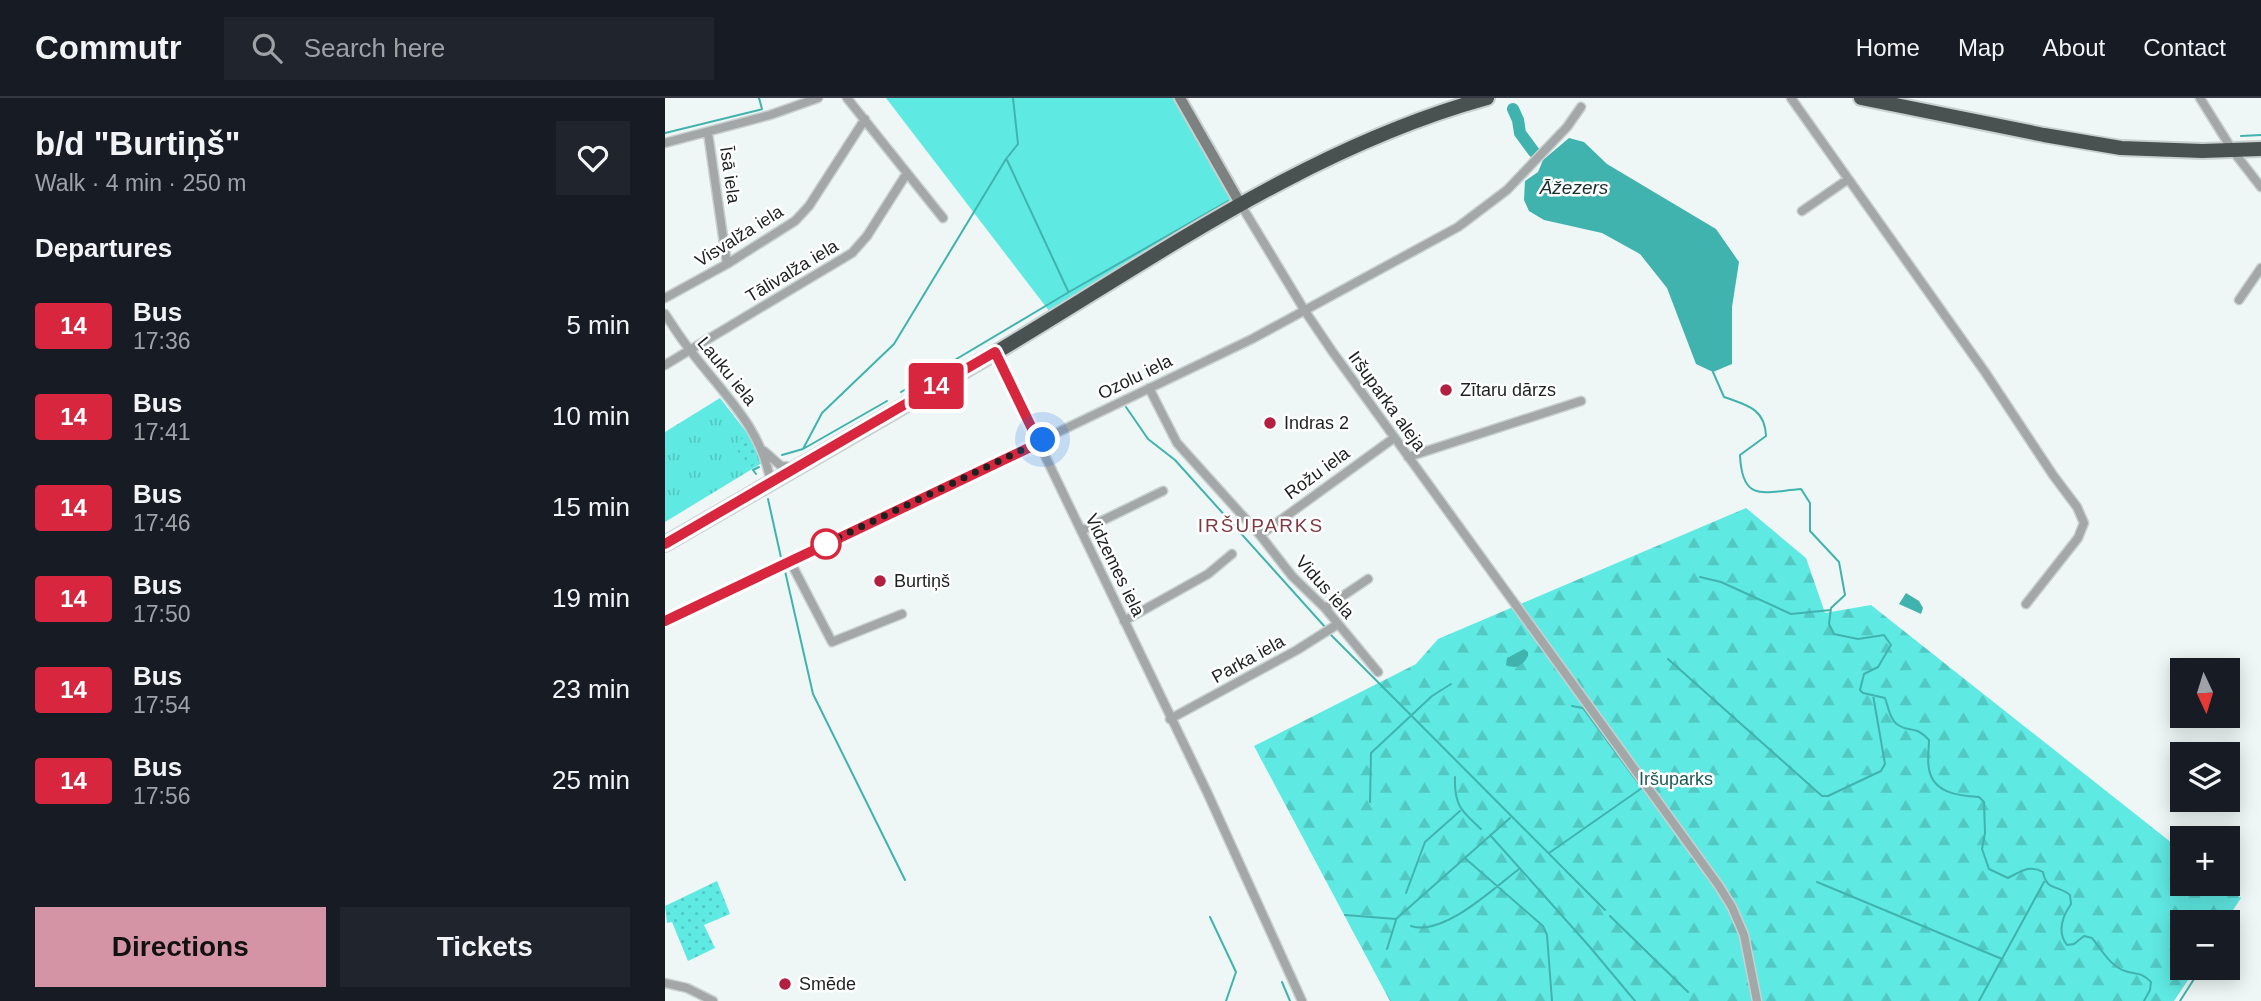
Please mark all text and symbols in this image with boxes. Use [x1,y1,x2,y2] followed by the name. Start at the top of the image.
[224,17,714,80] search box
[35,29,182,66] text: Commutr
[248,29,286,67] icon: search
[304,33,445,63] text: Search here
[1856,34,1920,61] text: Home
[1958,34,2005,61] text: Map
[2043,34,2105,61] text: About
[2143,34,2226,61] text: Contact
[556,121,630,195] button: heart
[35,125,240,162] text: b/d "Burtiņš"
[716,145,744,206] street label: Īsā iela
[35,170,246,196] text: Walk · 4 min · 250 m
[1539,177,1609,198] water label: Āžezers
[691,201,787,271] street label: Visvalža iela
[35,233,172,263] text: Departures
[742,235,843,306] street label: Tālivalža iela
[133,297,182,327] text: Bus
[566,310,630,340] text: 5 min
[60,312,87,339] text: 14
[133,328,191,354] text: 17:36
[693,333,761,410] street label: Lauku iela
[1344,347,1430,455] street label: Iršuparka aleja
[1095,350,1176,404] street label: Ozolu iela
[905,363,967,409] line badge: 14
[923,372,949,399] text: 14
[1460,380,1556,400] place label: Zītaru dārzs
[1438,382,1454,398] marker: Zītaru dārzs
[133,388,182,418] text: Bus
[552,401,630,431] text: 10 min
[60,403,87,430] text: 14
[1284,413,1349,433] place label: Indras 2
[1262,415,1278,431] marker: Indras 2
[133,419,191,445] text: 17:41
[1025,422,1060,457] your location
[1281,442,1354,503] street label: Rožu iela
[133,479,182,509] text: Bus
[552,492,630,522] text: 15 min
[60,494,87,521] text: 14
[133,510,191,536] text: 17:46
[1082,510,1149,620] street label: Vidzemes iela
[1198,515,1324,536] district label: IRŠUPARKS
[811,529,841,559] unlabelled marker
[1292,551,1359,623] street label: Vidus iela
[133,570,182,600] text: Bus
[894,571,950,591] place label: Burtiņš
[872,573,888,589] marker: Burtiņš
[552,583,630,613] text: 19 min
[60,585,87,612] text: 14
[133,601,191,627] text: 17:50
[1208,630,1289,687] street label: Parka iela
[2170,658,2240,728] north arrow
[2170,658,2240,980] map controls
[133,661,182,691] text: Bus
[552,674,630,704] text: 23 min
[60,676,87,703] text: 14
[133,692,191,718] text: 17:54
[2170,742,2240,812] button: layers
[133,752,182,782] text: Bus
[552,765,630,795] text: 25 min
[60,767,87,794] text: 14
[1639,769,1713,789] park label: Iršuparks
[133,783,191,809] text: 17:56
[2170,826,2240,896] button: +
[35,907,326,987] button: Directions
[340,907,630,987] button: Tickets
[2170,910,2240,980] button: −
[799,974,856,994] place label: Smēde
[777,976,793,992] marker: Smēde

